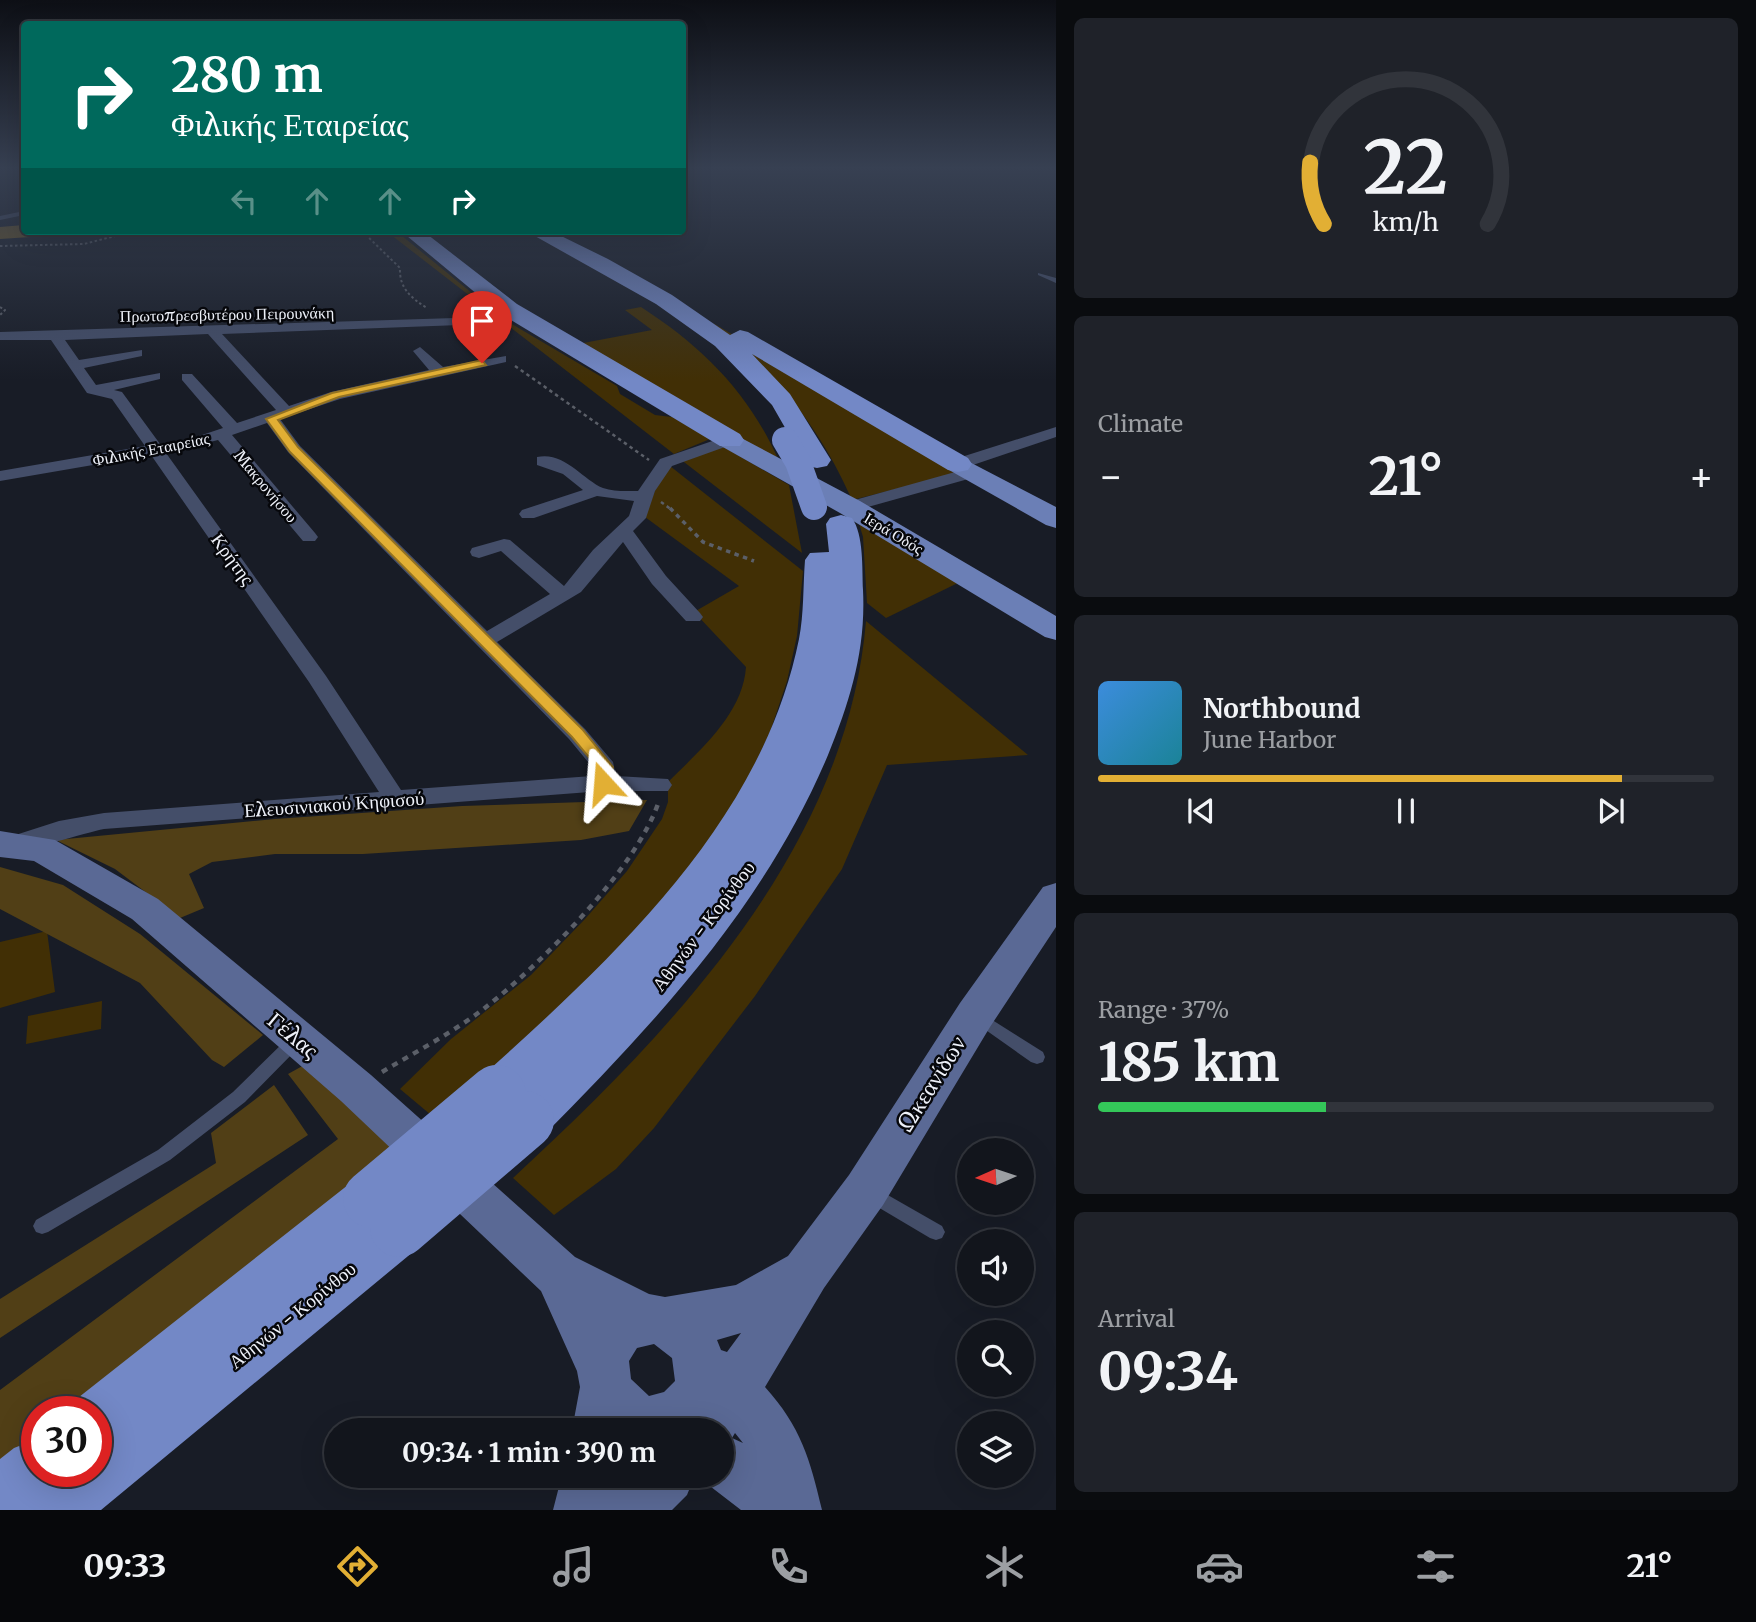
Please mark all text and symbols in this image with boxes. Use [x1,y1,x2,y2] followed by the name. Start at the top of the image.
[171,44,323,105] text: 280 m
[56,49,147,140] icon: right
[171,105,409,145] text: Φιλικής Εταιρείας
[1364,123,1448,215] text: 22
[225,182,263,220] icon: left
[298,182,336,220] icon: ahead
[371,182,409,220] icon: ahead
[444,182,482,220] icon: right
[1373,206,1439,238] text: km/h
[452,291,512,363] pin
[120,302,334,326] street label: Πρωτοπρεσβυτέρου Πειρουνάκη
[463,302,501,340] icon: arrive
[1098,409,1183,438] text: Climate
[91,428,212,470] street label: Φιλικής Εταιρείας
[1368,444,1444,509] text: 21°
[230,446,302,526] street label: Μακρονήσου
[1098,453,1123,500] text: −
[1689,453,1714,500] text: +
[861,508,928,559] street label: Ιερά Οδός
[206,528,260,590] street label: Κρήτης
[1203,692,1361,725] text: Northbound
[1203,725,1336,754] text: June Harbor
[566,746,640,820] position arrow
[243,786,425,822] street label: Ελευσινιακού Κηφισού
[1182,792,1220,830] icon: previous
[1387,792,1425,830] icon: pause
[1592,792,1630,830] icon: next
[646,856,760,996] street label: Αθηνών - Κορίνθου
[1098,995,1229,1024] text: Range · 37%
[262,1005,325,1064] street label: Γέλας
[890,1030,972,1137] street label: Ωκεανίδων
[1098,1030,1279,1095] text: 185 km
[957,1138,1034,1214] north arrow
[957,1138,1034,1488] map controls
[957,1229,1034,1306] button: sound
[223,1256,361,1374] street label: Αθηνών - Κορίνθου
[1098,1304,1175,1333] text: Arrival
[957,1320,1034,1397] button: search
[1098,1339,1238,1404] text: 09:34
[21,1396,112,1487] speed limit sign: 30
[957,1411,1034,1488] button: layers
[402,1436,656,1469] text: 09:34 · 1 min · 390 m
[333,1542,382,1591] icon: directions
[549,1542,598,1591] icon: music
[764,1542,813,1591] icon: phone
[980,1542,1029,1591] icon: climate
[1195,1542,1244,1591] icon: car
[1411,1542,1460,1591] icon: filters
[83,1546,167,1586] text: 09:33
[1626,1546,1673,1586] text: 21°

